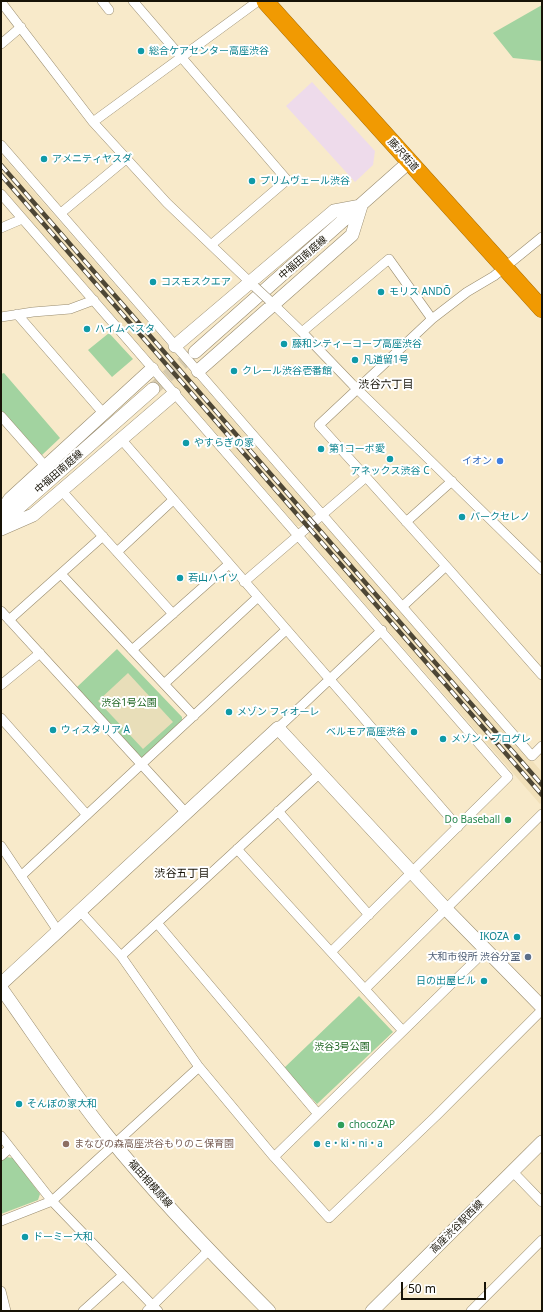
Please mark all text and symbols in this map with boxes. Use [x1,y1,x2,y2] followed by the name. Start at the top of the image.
[149,45,269,57] place label: 総合ケアセンター高座渋谷
[136,46,146,56] marker: 総合ケアセンター高座渋谷
[385,136,421,174] street label: 藤沢街道
[52,153,132,165] place label: アメニティヤスダ
[39,154,49,164] marker: アメニティヤスダ
[260,175,350,187] place label: プリムヴェール渋谷
[247,176,257,186] marker: プリムヴェール渋谷
[276,234,330,282] street label: 中福田南庭線
[161,276,231,288] place label: コスモスクエア
[148,277,158,287] marker: コスモスクエア
[389,286,451,298] place label: モリス ANDŌ
[376,287,386,297] marker: モリス ANDŌ
[95,323,155,335] place label: ハイムベスタ
[82,324,92,334] marker: ハイムベスタ
[292,338,422,350] place label: 藤和シティーコープ高座渋谷
[279,339,289,349] marker: 藤和シティーコープ高座渋谷
[363,354,409,366] place label: 凡道留1号
[350,355,360,365] marker: 凡道留1号
[242,365,332,377] place label: クレール渋谷壱番館
[229,366,239,376] marker: クレール渋谷壱番館
[359,378,413,392] district label: 渋谷六丁目
[194,437,254,449] place label: やすらぎの家
[181,438,191,448] marker: やすらぎの家
[329,443,385,455] place label: 第1コーポ愛
[316,444,326,454] marker: 第1コーポ愛
[32,448,86,496] street label: 中福田南庭線
[385,454,395,464] marker: アネックス渋谷 C
[462,455,492,467] place label: イオン
[495,456,505,466] marker: イオン
[351,465,429,477] place label: アネックス渋谷 C
[470,511,530,523] place label: パークセレノ
[457,512,467,522] marker: パークセレノ
[188,572,238,584] place label: 若山ハイツ
[175,573,185,583] marker: 若山ハイツ
[101,697,157,709] park label: 渋谷1号公園
[237,706,320,718] place label: メゾン フィオーレ
[224,707,234,717] marker: メゾン フィオーレ
[61,724,130,736] place label: ウィスタリア A
[48,725,58,735] marker: ウィスタリア A
[326,726,406,738] place label: ベルモア高座渋谷
[409,727,419,737] marker: ベルモア高座渋谷
[451,733,531,745] place label: メゾン・プログレ
[438,734,448,744] marker: メゾン・プログレ
[445,814,500,826] place label: Do Baseball
[503,815,513,825] marker: Do Baseball
[155,867,209,881] district label: 渋谷五丁目
[480,931,509,943] place label: IKOZA
[512,932,522,942] marker: IKOZA
[427,951,520,963] place label: 大和市役所 渋谷分室
[523,952,533,962] marker: 大和市役所 渋谷分室
[416,975,476,987] place label: 日の出屋ビル
[479,976,489,986] marker: 日の出屋ビル
[314,1041,370,1053] park label: 渋谷3号公園
[27,1098,97,1110] place label: そんぽの家大和
[14,1099,24,1109] marker: そんぽの家大和
[349,1119,395,1131] place label: chocoZAP
[336,1120,346,1130] marker: chocoZAP
[74,1138,234,1150] place label: まなびの森高座渋谷もりのこ保育園
[325,1138,383,1150] place label: e・ki・ni・a
[61,1139,71,1149] marker: まなびの森高座渋谷もりのこ保育園
[312,1139,322,1149] marker: e・ki・ni・a
[125,1158,175,1210] street label: 福田相模原線
[428,1198,486,1256] street label: 高座渋谷駅西線
[33,1231,93,1243] place label: ドーミー大和
[20,1232,30,1242] marker: ドーミー大和
[403,1274,488,1300] scale bar
[408,1280,436,1297] text: 50 m

